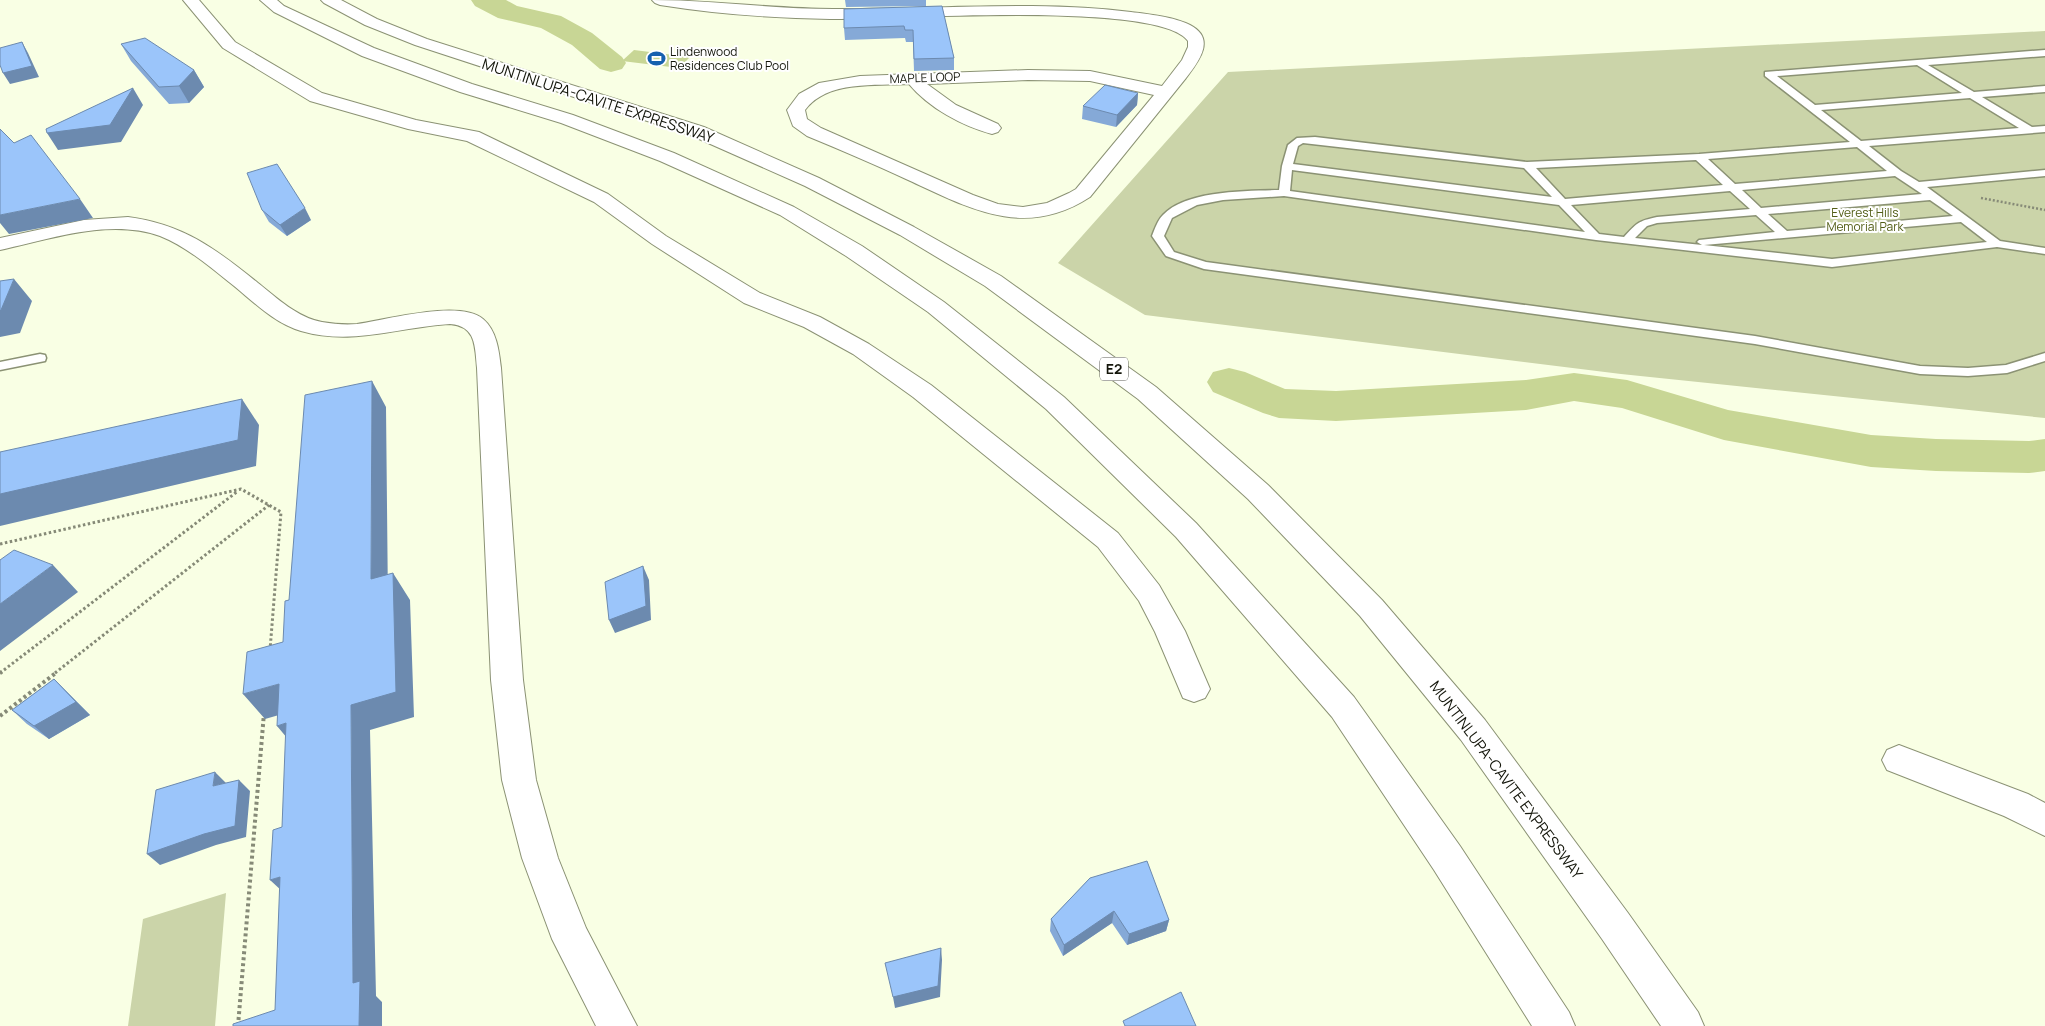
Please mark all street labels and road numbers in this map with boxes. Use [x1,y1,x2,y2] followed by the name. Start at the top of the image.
[479,53,718,148] street label: MUNTINLUPA-CAVITE EXPRESSWAY
[889,68,961,87] street label: MAPLE LOOP
[1100,358,1128,380] road number: E2
[1425,676,1588,884] street label: MUNTINLUPA-CAVITE EXPRESSWAY

